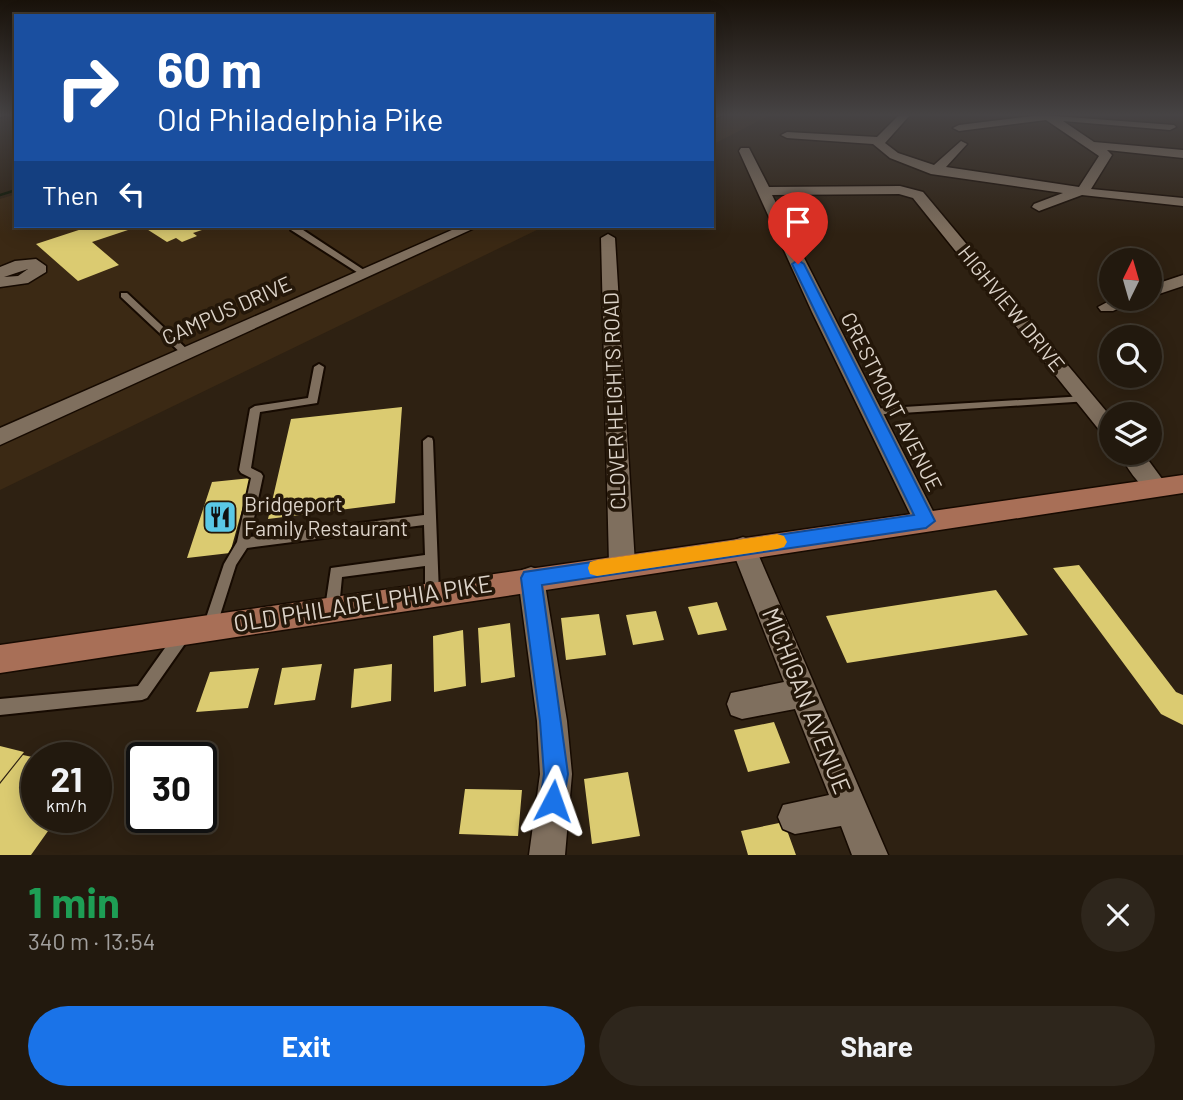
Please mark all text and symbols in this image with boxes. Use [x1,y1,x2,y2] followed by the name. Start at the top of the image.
[157,39,262,98] text: 60 m
[42,42,133,133] icon: right
[157,99,443,137] text: Old Philadelphia Pike
[113,175,151,213] icon: left
[42,179,99,210] text: Then
[768,192,828,264] pin
[779,203,817,241] icon: arrive
[954,240,1071,376] street label: HIGHVIEW DRIVE
[1099,248,1162,312] north arrow
[1099,248,1162,465] map controls
[158,270,295,349] street label: CAMPUS DRIVE
[597,292,630,510] street label: CLOVER HEIGHTS ROAD
[836,308,948,495] street label: CRESTMONT AVENUE
[1099,325,1162,388] button: search
[1099,402,1162,465] button: layers
[244,491,408,540] place label: Bridgeport Family Restaurant
[201,498,239,536] restaurant icon: Bridgeport Family Restaurant
[231,568,494,637] street label: OLD PHILADELPHIA PIKE
[757,603,858,798] street label: MICHIGAN AVENUE
[126,742,217,833] speed limit sign: 30
[51,757,82,799] text: 21
[516,764,590,838] position arrow
[46,794,87,816] text: km/h
[28,876,120,926] text: 1 min
[1081,878,1155,952] button: close
[28,927,155,955] text: 340 m · 13:54
[28,1006,585,1086] button: Exit
[599,1006,1155,1086] button: Share

